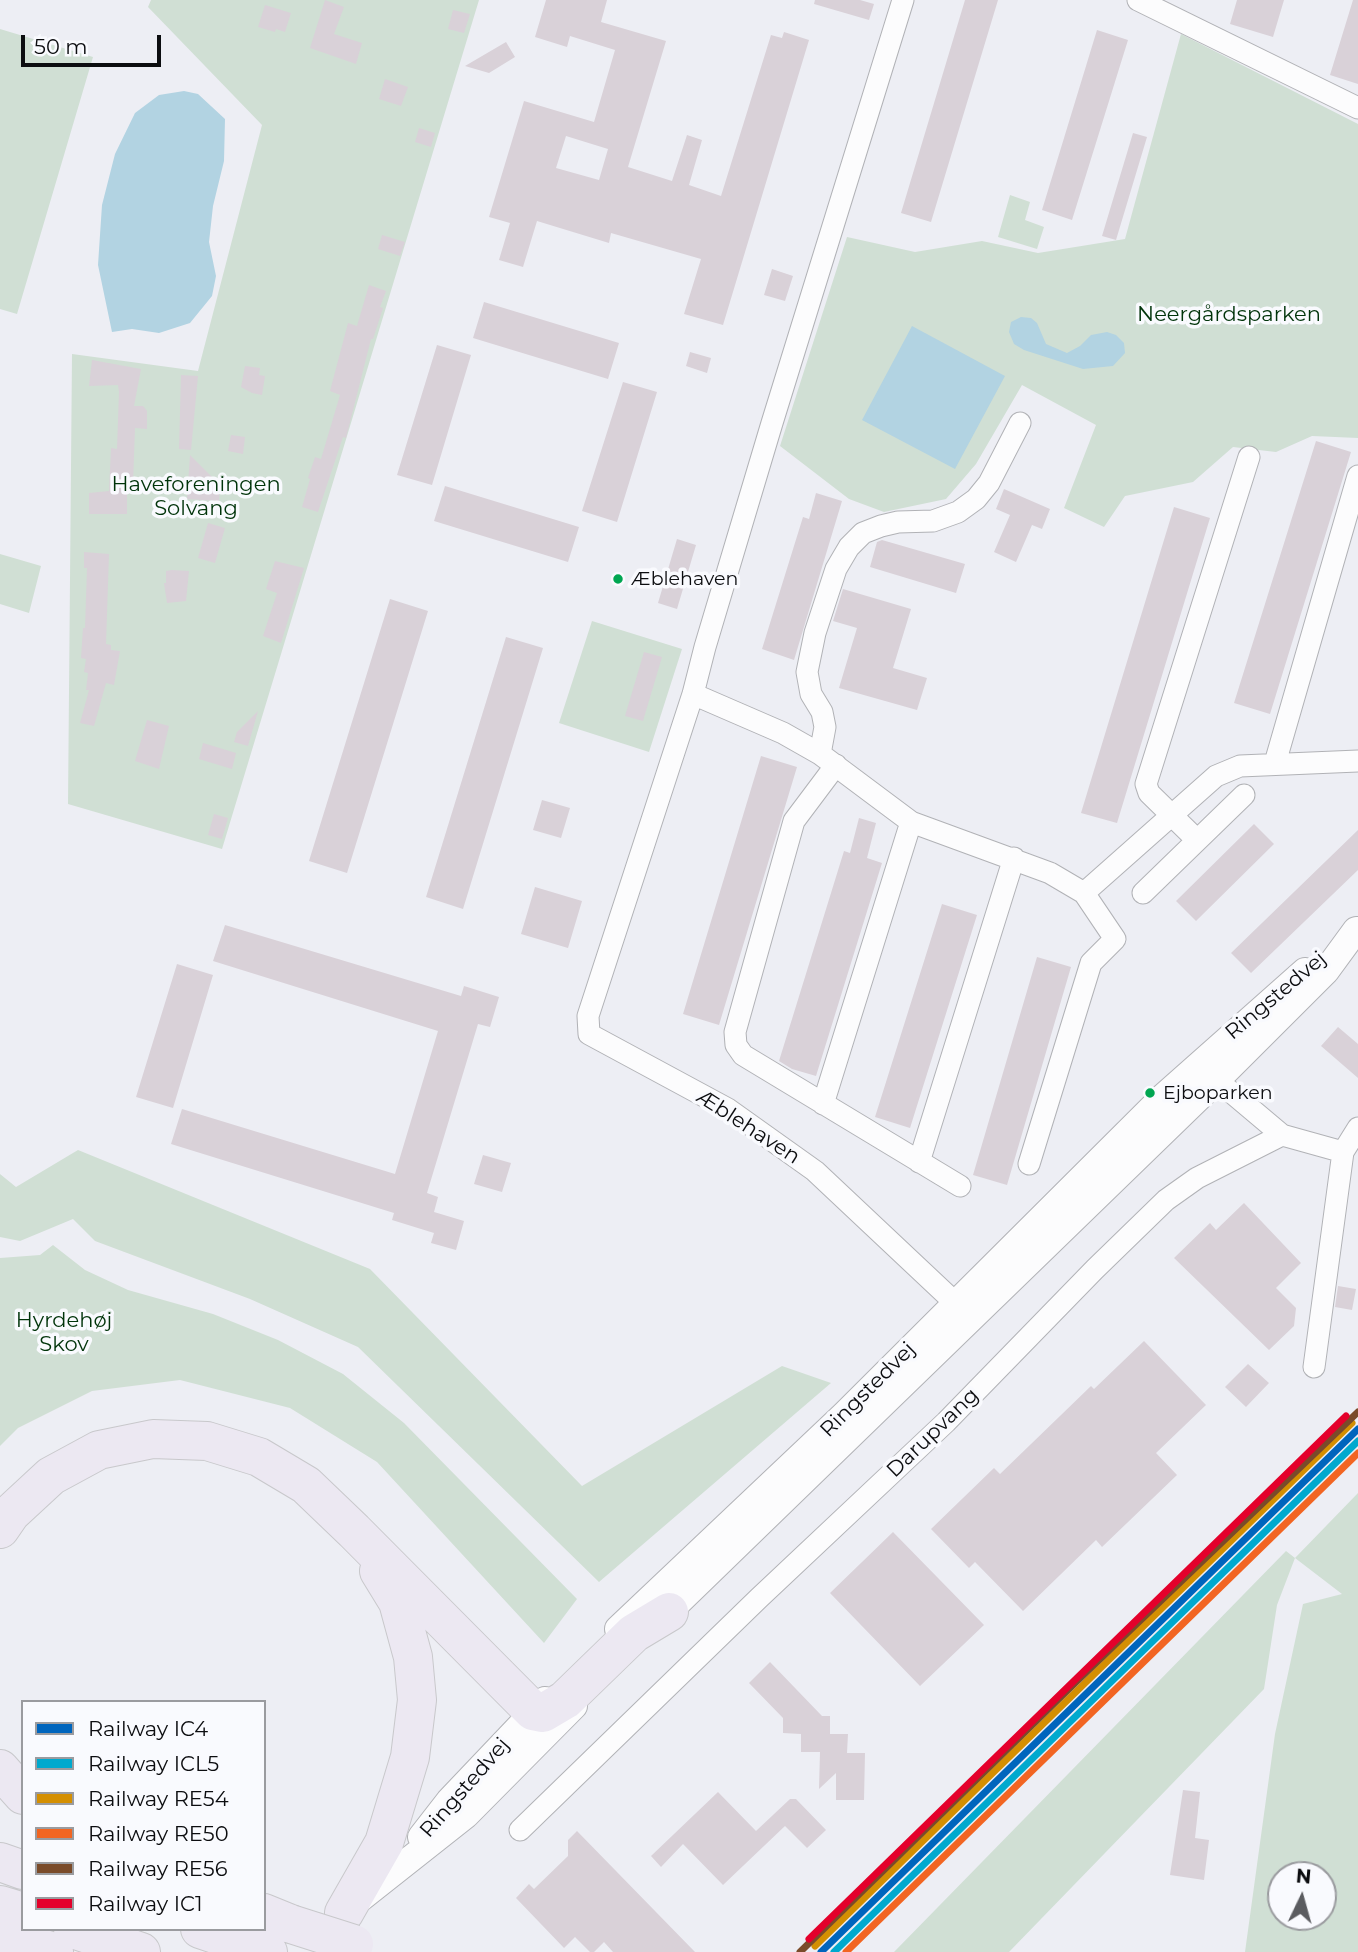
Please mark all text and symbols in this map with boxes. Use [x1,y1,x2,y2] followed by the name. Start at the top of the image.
[24,21,164,65] scale bar
[34,34,88,59] text: 50 m
[1137,302,1321,328] park label: Neergårdsparken
[111,472,281,522] park label: Haveforeningen Solvang
[631,568,738,590] place label: Æblehaven
[611,572,625,586] marker: Æblehaven
[1220,946,1332,1046] street label: Ringstedvej
[1163,1082,1272,1104] place label: Ejboparken
[691,1084,805,1170] street label: Æblehaven
[1143,1086,1157,1100] marker: Ejboparken
[16,1308,112,1358] park label: Hyrdehøj Skov
[815,1337,921,1443] street label: Ringstedvej
[882,1383,984,1483] street label: Darupvang
[21,1700,266,1931] legend
[88,1716,208,1741] text: Railway IC4
[415,1733,515,1843] street label: Ringstedvej
[88,1751,219,1776] text: Railway ICL5
[88,1786,229,1811] text: Railway RE54
[88,1821,229,1846] text: Railway RE50
[88,1856,227,1881] text: Railway RE56
[1267,1861,1337,1931] north arrow
[1295,1864,1312,1889] text: N
[88,1891,203,1916] text: Railway IC1

